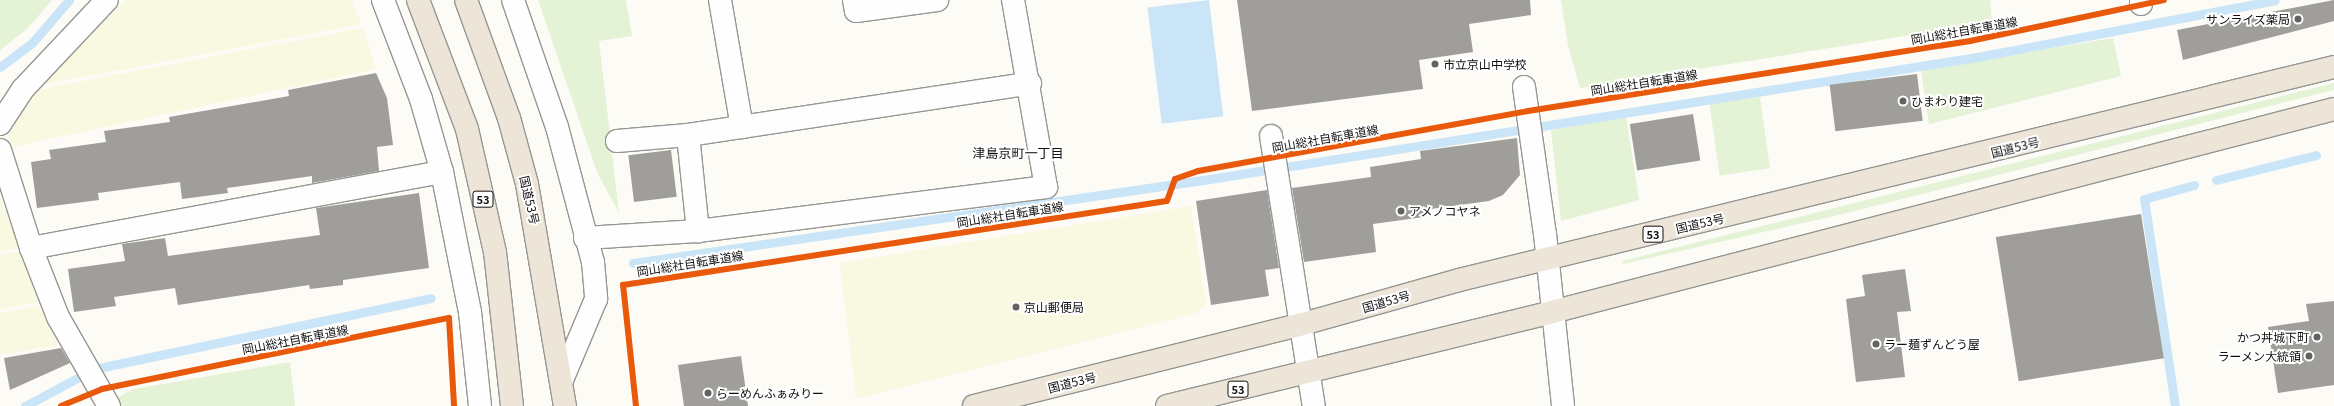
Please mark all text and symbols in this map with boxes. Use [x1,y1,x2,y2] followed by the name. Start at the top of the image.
[2206,12,2290,26] place label: サンライズ薬局
[1910,14,2018,46] street label: 岡山総社自転車道線
[2293,14,2303,24] marker: サンライズ薬局
[1443,57,1527,71] place label: 市立京山中学校
[1430,59,1440,69] marker: 市立京山中学校
[1590,66,1698,98] street label: 岡山総社自転車道線
[1911,94,1983,108] place label: ひまわり建宅
[1898,96,1908,106] marker: ひまわり建宅
[1271,122,1379,154] street label: 岡山総社自転車道線
[1989,134,2041,160] street label: 国道53号
[973,145,1063,161] district label: 津島京町一丁目
[517,174,543,226] street label: 国道53号
[472,190,494,208] road number: 53
[956,198,1064,230] street label: 岡山総社自転車道線
[1409,204,1481,218] place label: アメノコヤネ
[1396,206,1406,216] marker: アメノコヤネ
[1674,210,1726,236] street label: 国道53号
[1642,225,1664,243] road number: 53
[636,247,744,279] street label: 岡山総社自転車道線
[1360,287,1412,315] street label: 国道53号
[1024,300,1084,314] place label: 京山郵便局
[1011,302,1021,312] marker: 京山郵便局
[241,322,349,356] street label: 岡山総社自転車道線
[2237,330,2309,344] place label: かつ丼城下町
[2312,332,2322,342] marker: かつ丼城下町
[1884,337,1980,351] place label: ラー麺ずんどう屋
[1871,339,1881,349] marker: ラー麺ずんどう屋
[2217,349,2301,363] place label: ラーメン大統領
[2304,351,2314,361] marker: ラーメン大統領
[1046,369,1098,395] street label: 国道53号
[1227,380,1249,398] road number: 53
[716,386,824,400] place label: らーめんふぁみりー
[703,388,713,398] marker: らーめんふぁみりー

